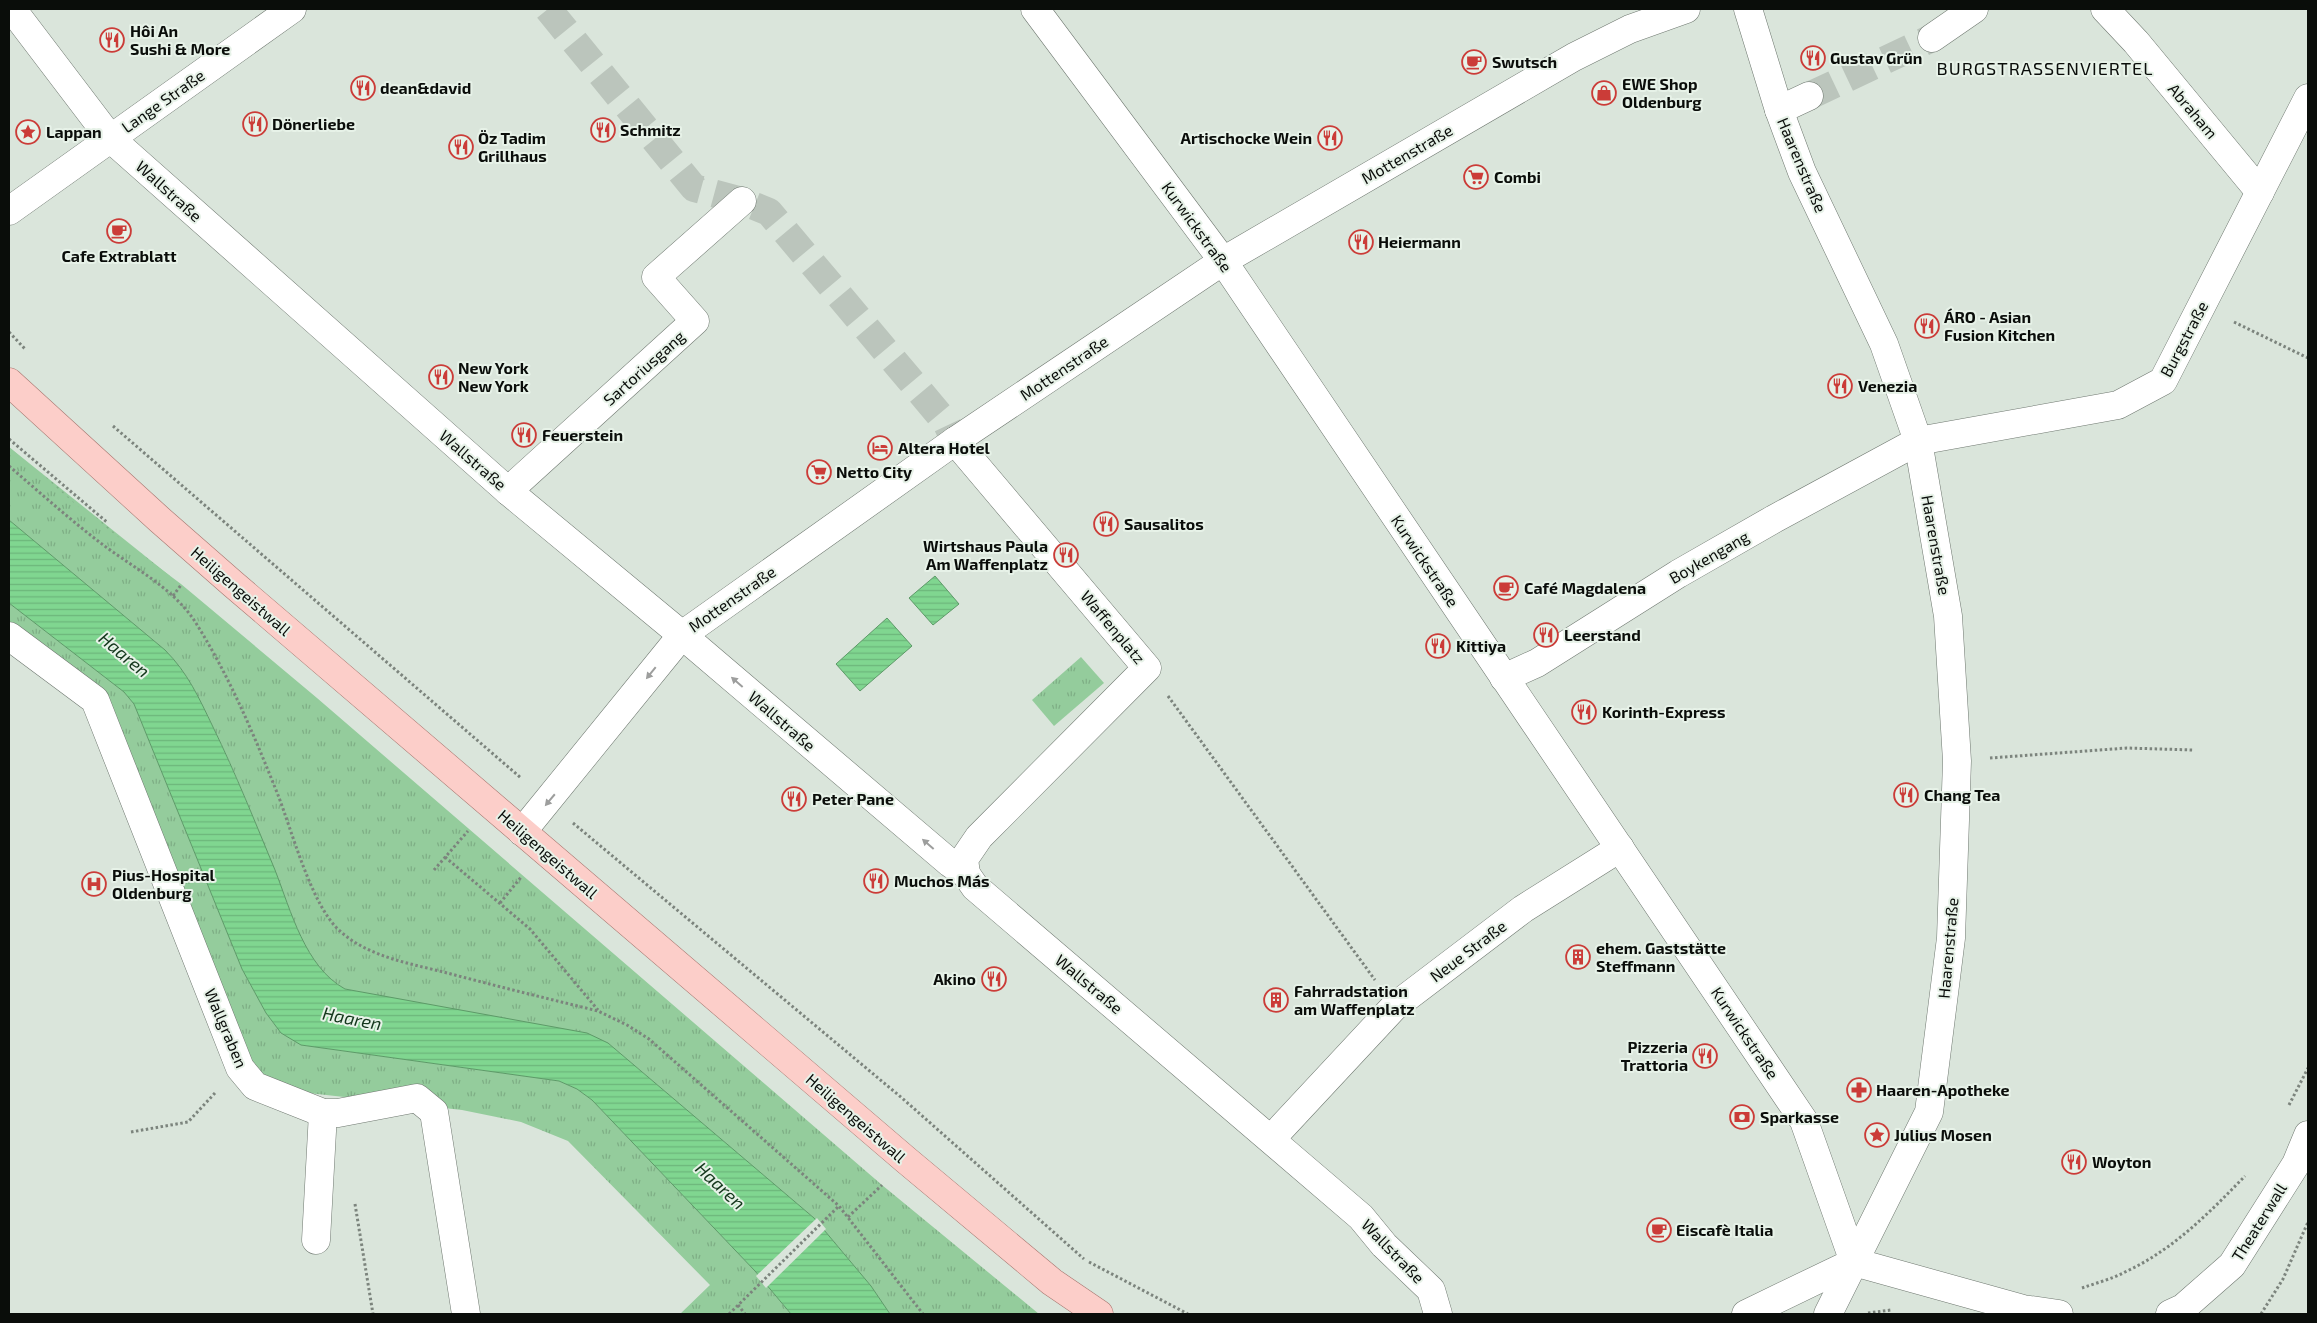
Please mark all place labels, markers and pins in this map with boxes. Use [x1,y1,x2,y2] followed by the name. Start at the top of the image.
[130,21,230,58] place label: Hôi An Sushi & More
[99,27,125,53] restaurant icon: Hôi An Sushi & More
[1800,45,1826,71] restaurant icon: Gustav Grün
[1830,48,1922,67] place label: Gustav Grün
[1461,49,1487,75] cafe icon: Swutsch
[1492,52,1557,71] place label: Swutsch
[1622,74,1702,111] place label: EWE Shop Oldenburg
[350,75,376,101] restaurant icon: dean&david
[380,78,471,97] place label: dean&david
[1591,80,1617,106] shop icon: EWE Shop Oldenburg
[242,111,268,137] restaurant icon: Dönerliebe
[272,114,355,133] place label: Dönerliebe
[590,117,616,143] restaurant icon: Schmitz
[15,119,41,145] place icon: Lappan
[620,120,681,139] place label: Schmitz
[46,122,102,141] place label: Lappan
[1317,125,1343,151] restaurant icon: Artischocke Wein
[478,128,547,165] place label: Öz Tadim Grillhaus
[1180,128,1312,147] place label: Artischocke Wein
[448,134,474,160] restaurant icon: Öz Tadim Grillhaus
[1463,164,1489,190] supermarket icon: Combi
[1494,167,1541,186] place label: Combi
[106,218,132,244] cafe icon: Cafe Extrablatt
[1348,229,1374,255] restaurant icon: Heiermann
[1378,232,1461,251] place label: Heiermann
[61,246,177,265] place label: Cafe Extrablatt
[1944,307,2055,344] place label: ÁRO - Asian Fusion Kitchen
[1914,313,1940,339] restaurant icon: ÁRO - Asian Fusion Kitchen
[458,358,529,395] place label: New York New York
[428,364,454,390] restaurant icon: New York New York
[1827,373,1853,399] restaurant icon: Venezia
[1858,376,1917,395] place label: Venezia
[511,422,537,448] restaurant icon: Feuerstein
[542,425,623,444] place label: Feuerstein
[867,435,893,461] hotel icon: Altera Hotel
[898,438,990,457] place label: Altera Hotel
[806,459,832,485] supermarket icon: Netto City
[836,462,912,482] place label: Netto City
[1093,511,1119,537] restaurant icon: Sausalitos
[1124,514,1204,533] place label: Sausalitos
[923,536,1048,573] place label: Wirtshaus Paula Am Waffenplatz
[1053,542,1079,568] restaurant icon: Wirtshaus Paula Am Waffenplatz
[1493,575,1519,601] cafe icon: Café Magdalena
[1524,578,1646,597] place label: Café Magdalena
[1533,622,1559,648] restaurant icon: Leerstand
[1564,625,1641,644] place label: Leerstand
[1425,633,1451,659] restaurant icon: Kittiya
[1456,636,1506,656] place label: Kittiya
[1571,699,1597,725] restaurant icon: Korinth-Express
[1602,702,1726,721] place label: Korinth-Express
[1893,782,1919,808] restaurant icon: Chang Tea
[1924,785,2000,804] place label: Chang Tea
[781,786,807,812] restaurant icon: Peter Pane
[812,789,894,808] place label: Peter Pane
[112,865,216,902] place label: Pius-Hospital Oldenburg
[863,868,889,894] restaurant icon: Muchos Más
[81,871,107,897] hospital icon: Pius-Hospital Oldenburg
[894,871,990,890] place label: Muchos Más
[1596,938,1726,975] place label: ehem. Gaststätte Steffmann
[1565,944,1591,970] building icon: ehem. Gaststätte Steffmann
[981,966,1007,992] restaurant icon: Akino
[933,969,976,988] place label: Akino
[1294,981,1415,1018] place label: Fahrradstation am Waffenplatz
[1263,987,1289,1013] building icon: Fahrradstation am Waffenplatz
[1621,1037,1688,1074] place label: Pizzeria Trattoria
[1692,1043,1718,1069] restaurant icon: Pizzeria Trattoria
[1846,1077,1872,1103] pharmacy icon: Haaren-Apotheke
[1876,1080,2010,1099] place label: Haaren-Apotheke
[1729,1104,1755,1130] bank icon: Sparkasse
[1760,1107,1839,1126] place label: Sparkasse
[1864,1122,1890,1148] place icon: Julius Mosen
[1894,1125,1992,1144] place label: Julius Mosen
[2061,1149,2087,1175] restaurant icon: Woyton
[2092,1152,2151,1172] place label: Woyton
[1646,1217,1672,1243] cafe icon: Eiscafè Italia
[1676,1220,1773,1239] place label: Eiscafè Italia

